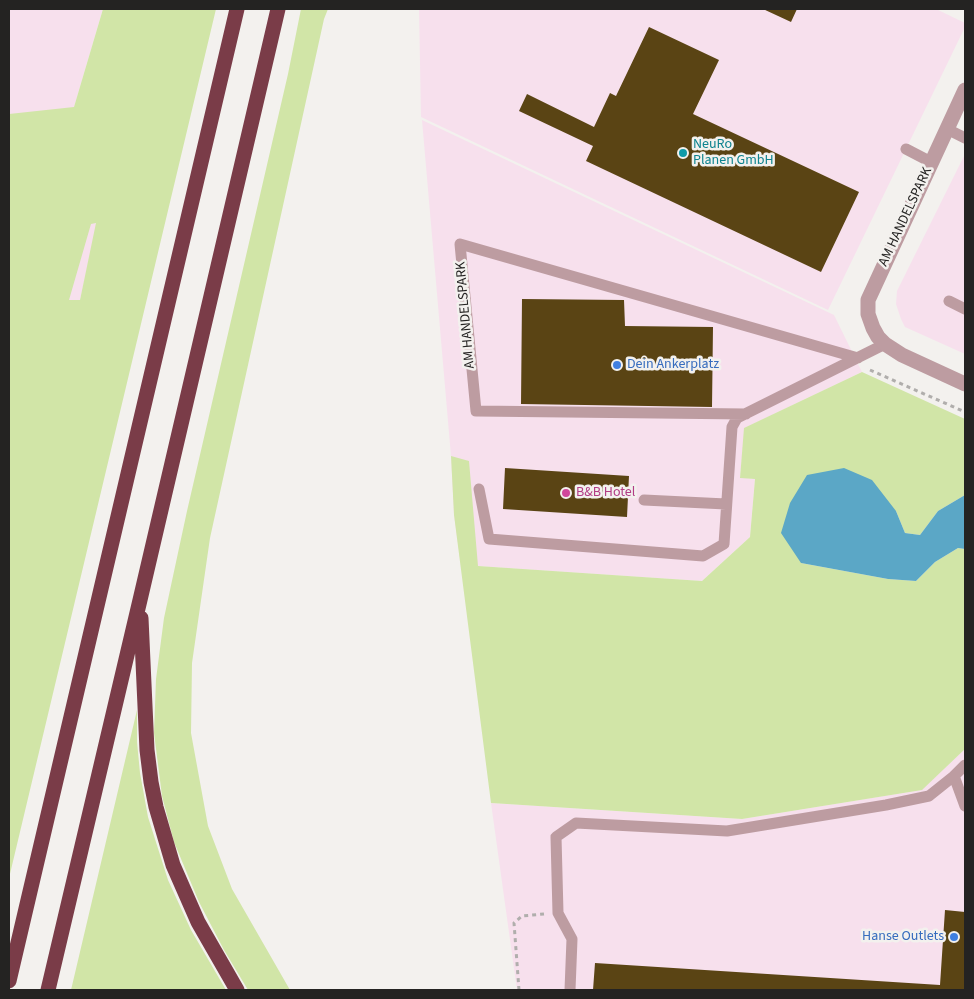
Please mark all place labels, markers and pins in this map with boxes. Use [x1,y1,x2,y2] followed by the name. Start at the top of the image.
[693,137,774,170] place label: NeuRo Planen GmbH
[677,147,689,159] marker: NeuRo Planen GmbH
[627,357,719,373] place label: Dein Ankerplatz
[611,359,623,371] marker: Dein Ankerplatz
[576,485,635,501] place label: B&B Hotel
[560,487,572,499] marker: B&B Hotel
[862,929,944,945] place label: Hanse Outlets
[948,931,960,943] marker: Hanse Outlets

